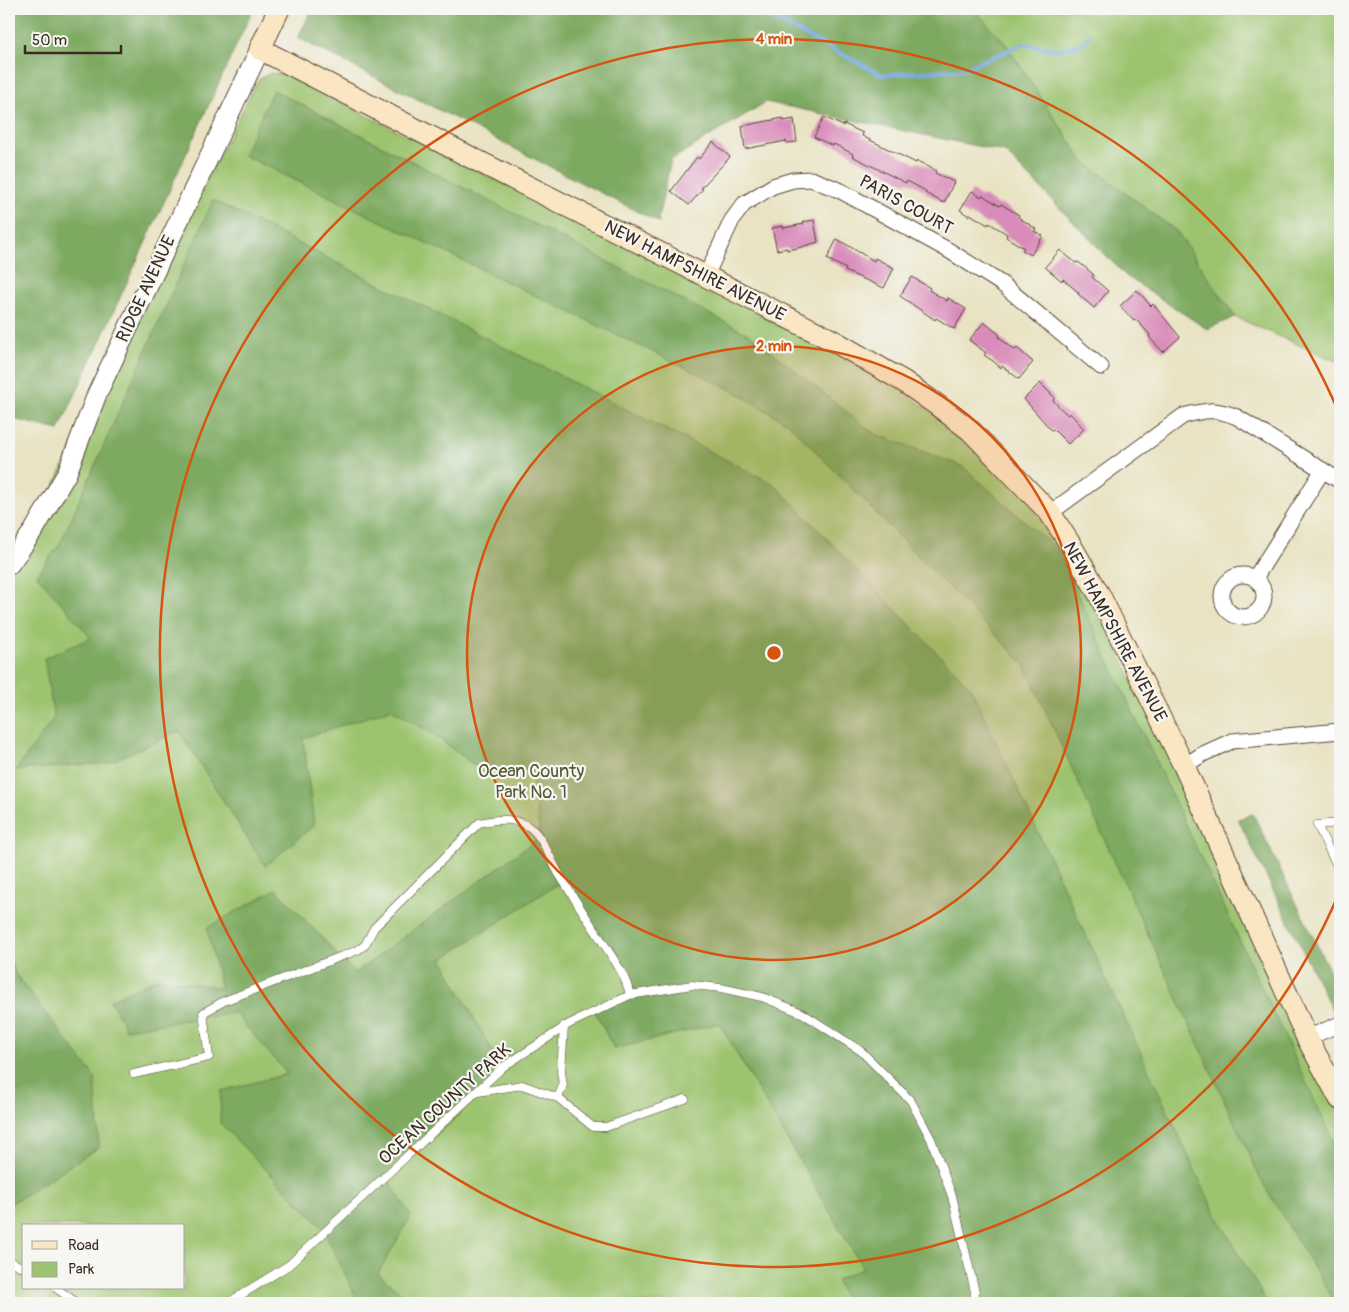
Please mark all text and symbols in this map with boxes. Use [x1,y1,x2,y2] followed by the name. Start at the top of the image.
[25,22,121,54] scale bar
[756,30,793,49] text: 4 min
[32,31,67,50] text: 50 m
[855,170,957,240] street label: PARIS COURT
[600,215,790,327] street label: NEW HAMPSHIRE AVENUE
[111,232,181,346] street label: RIDGE AVENUE
[756,337,792,356] text: 2 min
[1058,538,1172,726] street label: NEW HAMPSHIRE AVENUE
[765,644,783,662] centre of rings
[478,760,584,804] park label: Ocean County Park No. 1
[374,1038,516,1170] street label: OCEAN COUNTY PARK
[22,1224,185,1290] legend
[68,1236,99,1255] text: Road
[68,1260,95,1279] text: Park

